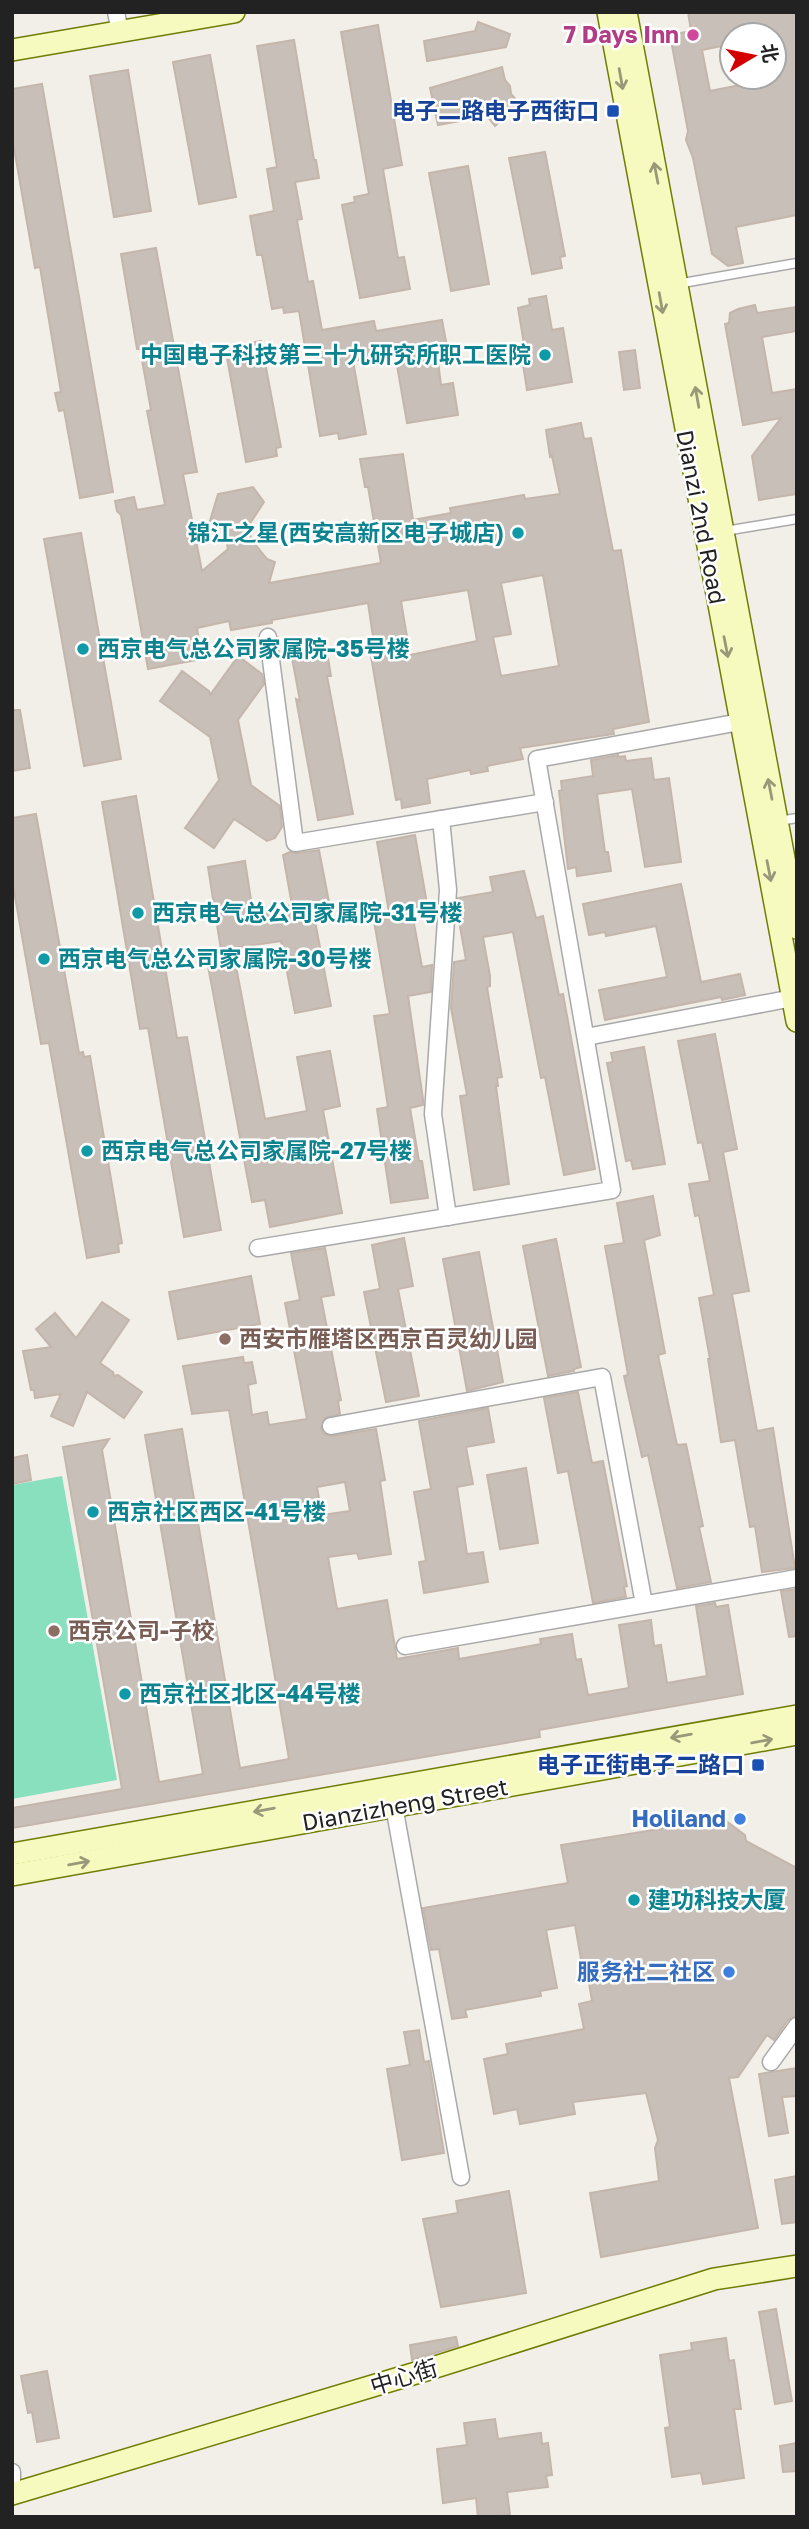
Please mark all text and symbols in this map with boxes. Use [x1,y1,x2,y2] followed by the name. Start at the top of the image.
[563,20,679,48] place label: 7 Days Inn
[718,21,788,91] north arrow
[685,27,701,43] marker: 7 Days Inn
[757,42,783,64] text: 北
[615,67,628,90] one-way arrow
[392,96,599,124] place label: 电子二路电子西街口
[605,103,621,119] marker: 电子二路电子西街口
[649,162,662,185] one-way arrow
[655,291,669,314] one-way arrow
[140,340,531,368] place label: 中国电子科技第三十九研究所职工医院
[537,347,553,363] marker: 中国电子科技第三十九研究所职工医院
[690,386,703,409] one-way arrow
[671,427,733,606] street label: Dianzi 2nd Road
[188,518,504,546] place label: 锦江之星(西安高新区电子城店)
[510,525,526,541] marker: 锦江之星(西安高新区电子城店)
[97,634,410,662] place label: 西京电气总公司家属院-35号楼
[720,635,733,658] one-way arrow
[75,641,91,657] marker: 西京电气总公司家属院-35号楼
[763,778,776,801] one-way arrow
[762,859,776,882] one-way arrow
[152,898,463,926] place label: 西京电气总公司家属院-31号楼
[130,905,146,921] marker: 西京电气总公司家属院-31号楼
[58,944,372,972] place label: 西京电气总公司家属院-30号楼
[36,951,52,967] marker: 西京电气总公司家属院-30号楼
[101,1136,412,1164] place label: 西京电气总公司家属院-27号楼
[79,1143,95,1159] marker: 西京电气总公司家属院-27号楼
[239,1324,538,1352] place label: 西安市雁塔区西京百灵幼儿园
[217,1331,233,1347] marker: 西安市雁塔区西京百灵幼儿园
[107,1497,326,1525] place label: 西京社区西区-41号楼
[85,1504,101,1520] marker: 西京社区西区-41号楼
[68,1616,215,1644] place label: 西京公司-子校
[46,1623,62,1639] marker: 西京公司-子校
[139,1679,361,1707] place label: 西京社区北区-44号楼
[117,1686,133,1702] marker: 西京社区北区-44号楼
[670,1730,693,1744] one-way arrow
[750,1734,773,1747] one-way arrow
[537,1750,744,1778] place label: 电子正街电子二路口
[750,1757,766,1773] marker: 电子正街电子二路口
[300,1772,510,1836] street label: Dianzizheng Street
[253,1803,276,1817] one-way arrow
[632,1804,726,1832] place label: Holiland
[732,1811,748,1827] marker: Holiland
[67,1855,90,1869] one-way arrow
[648,1885,786,1913] place label: 建功科技大厦
[626,1892,642,1908] marker: 建功科技大厦
[577,1957,715,1985] place label: 服务社二社区
[721,1964,737,1980] marker: 服务社二社区
[367,2353,441,2400] street label: 中心街

